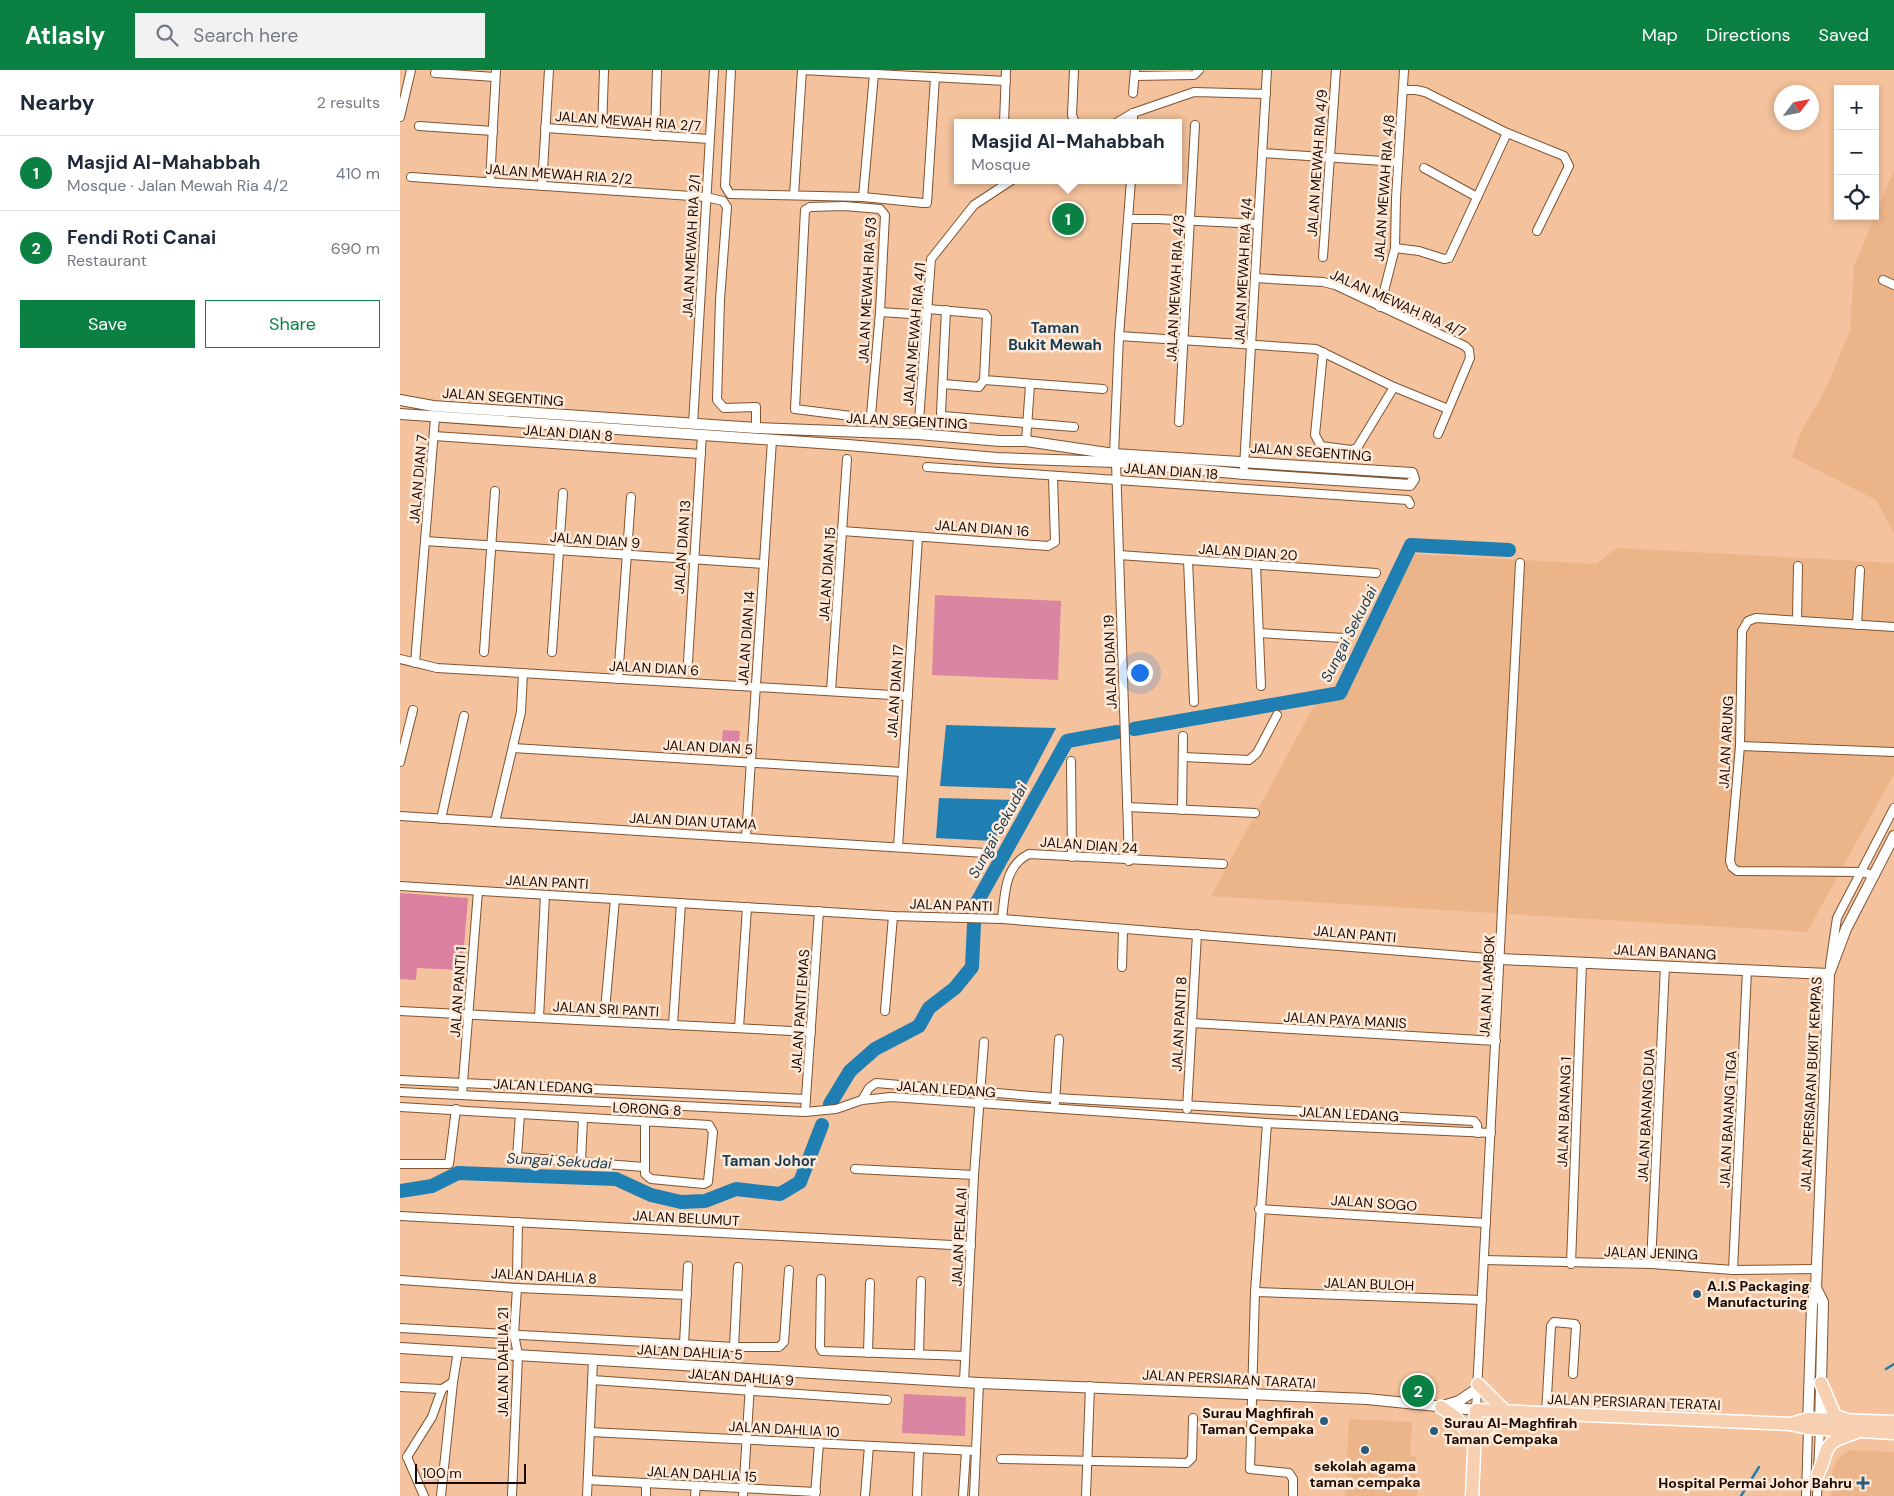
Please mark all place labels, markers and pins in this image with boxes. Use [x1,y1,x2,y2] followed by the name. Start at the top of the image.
[1052,200,1084,238] pin: 1
[1707,1277,1810,1311] place label: A.I.S Packaging Manufacturing
[1691,1288,1703,1300] marker: A.I.S Packaging Manufacturing
[1402,1372,1434,1410] pin: 2
[1200,1404,1314,1438] place label: Surau Maghfirah Taman Cempaka
[1444,1414,1577,1448] place label: Surau Al-Maghfirah Taman Cempaka
[1318,1415,1330,1427] marker: Surau Maghfirah Taman Cempaka
[1428,1425,1440,1437] marker: Surau Al-Maghfirah Taman Cempaka
[1359,1444,1371,1456] marker: sekolah agama taman cempaka
[1309,1457,1421,1491] place label: sekolah agama taman cempaka
[1658,1474,1852,1492] place label: Hospital Permai Johor Bahru
[1856,1476,1870,1490] marker: Hospital Permai Johor Bahru

